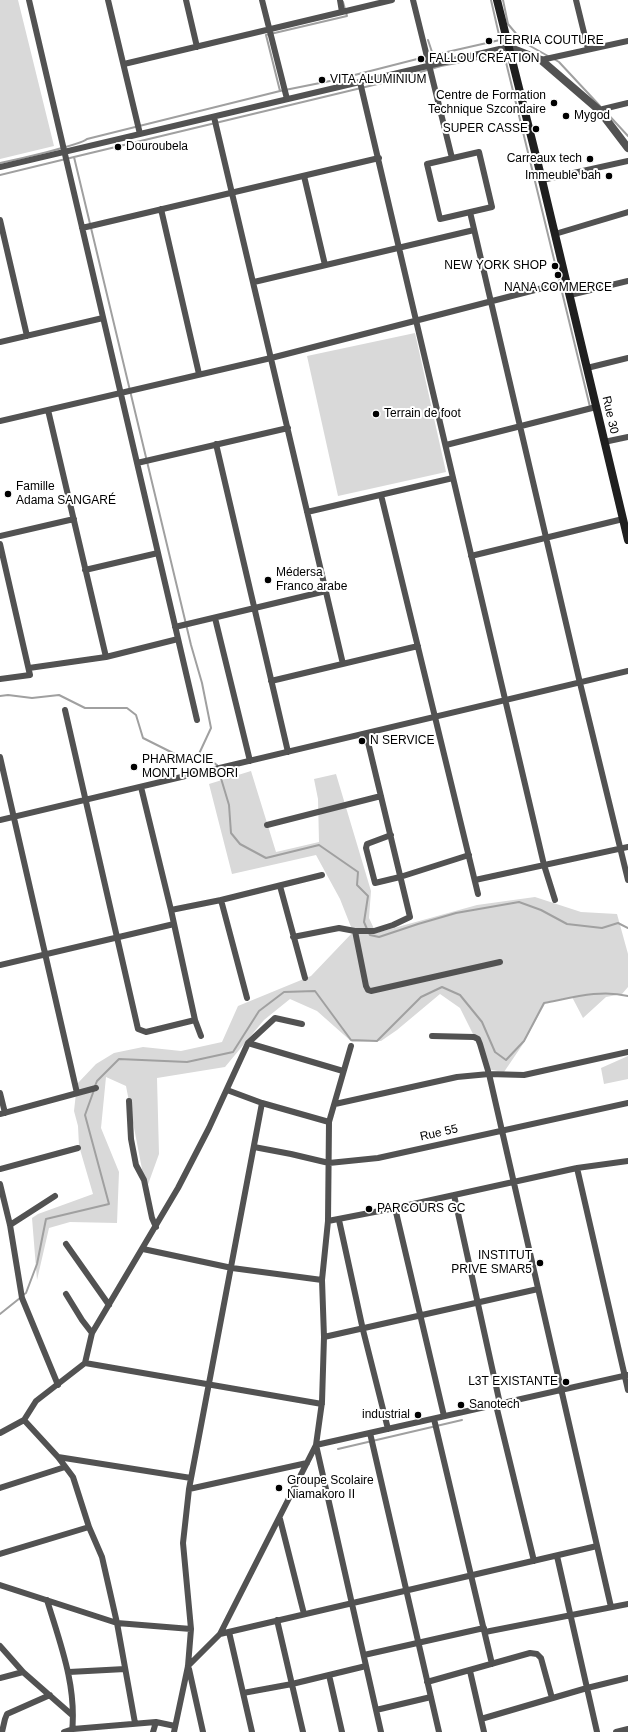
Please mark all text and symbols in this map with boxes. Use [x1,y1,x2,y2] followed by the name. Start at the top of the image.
[497,34,604,48] place label: TERRIA COUTURE
[484,36,494,46] marker: TERRIA COUTURE
[429,52,539,66] place label: FALLOU CRÉATION
[416,54,426,64] marker: FALLOU CRÉATION
[330,73,426,87] place label: VITA ALUMINIUM
[317,75,327,85] marker: VITA ALUMINIUM
[428,89,546,117] place label: Centre de Formation Technique Szcondaire
[549,98,559,108] marker: Centre de Formation Technique Szcondaire
[574,109,610,123] place label: Mygod
[561,111,571,121] marker: Mygod
[443,122,528,136] place label: SUPER CASSE
[531,124,541,134] marker: SUPER CASSE
[126,140,188,154] place label: Douroubela
[113,142,123,152] marker: Douroubela
[507,152,582,166] place label: Carreaux tech
[585,154,595,164] marker: Carreaux tech
[525,169,601,183] place label: Immeuble bah
[604,171,614,181] marker: Immeuble bah
[444,259,547,273] place label: NEW YORK SHOP
[550,261,560,271] marker: NEW YORK SHOP
[553,270,563,280] marker: NANA COMMERCE
[504,281,612,295] place label: NANA COMMERCE
[599,395,621,435] street label: Rue 30
[384,407,461,421] place label: Terrain de foot
[371,409,381,419] marker: Terrain de foot
[16,480,116,508] place label: Famille Adama SANGARÉ
[3,489,13,499] marker: Famille Adama SANGARÉ
[276,566,347,594] place label: Médersa Franco arabe
[263,575,273,585] marker: Médersa Franco arabe
[370,734,434,748] place label: N SERVICE
[357,736,367,746] marker: N SERVICE
[142,753,238,781] place label: PHARMACIE MONT HOMBORI
[129,762,139,772] marker: PHARMACIE MONT HOMBORI
[419,1122,459,1144] street label: Rue 55
[377,1202,465,1216] place label: PARCOURS GC
[364,1204,374,1214] marker: PARCOURS GC
[451,1249,532,1277] place label: INSTITUT PRIVE SMAR5
[535,1258,545,1268] marker: INSTITUT PRIVE SMAR5
[468,1375,558,1389] place label: L3T EXISTANTE
[561,1377,571,1387] marker: L3T EXISTANTE
[469,1398,520,1412] place label: Sanotech
[456,1400,466,1410] marker: Sanotech
[362,1408,410,1422] place label: industrial
[413,1410,423,1420] marker: industrial
[287,1474,374,1502] place label: Groupe Scolaire Niamakoro II
[274,1483,284,1493] marker: Groupe Scolaire Niamakoro II

